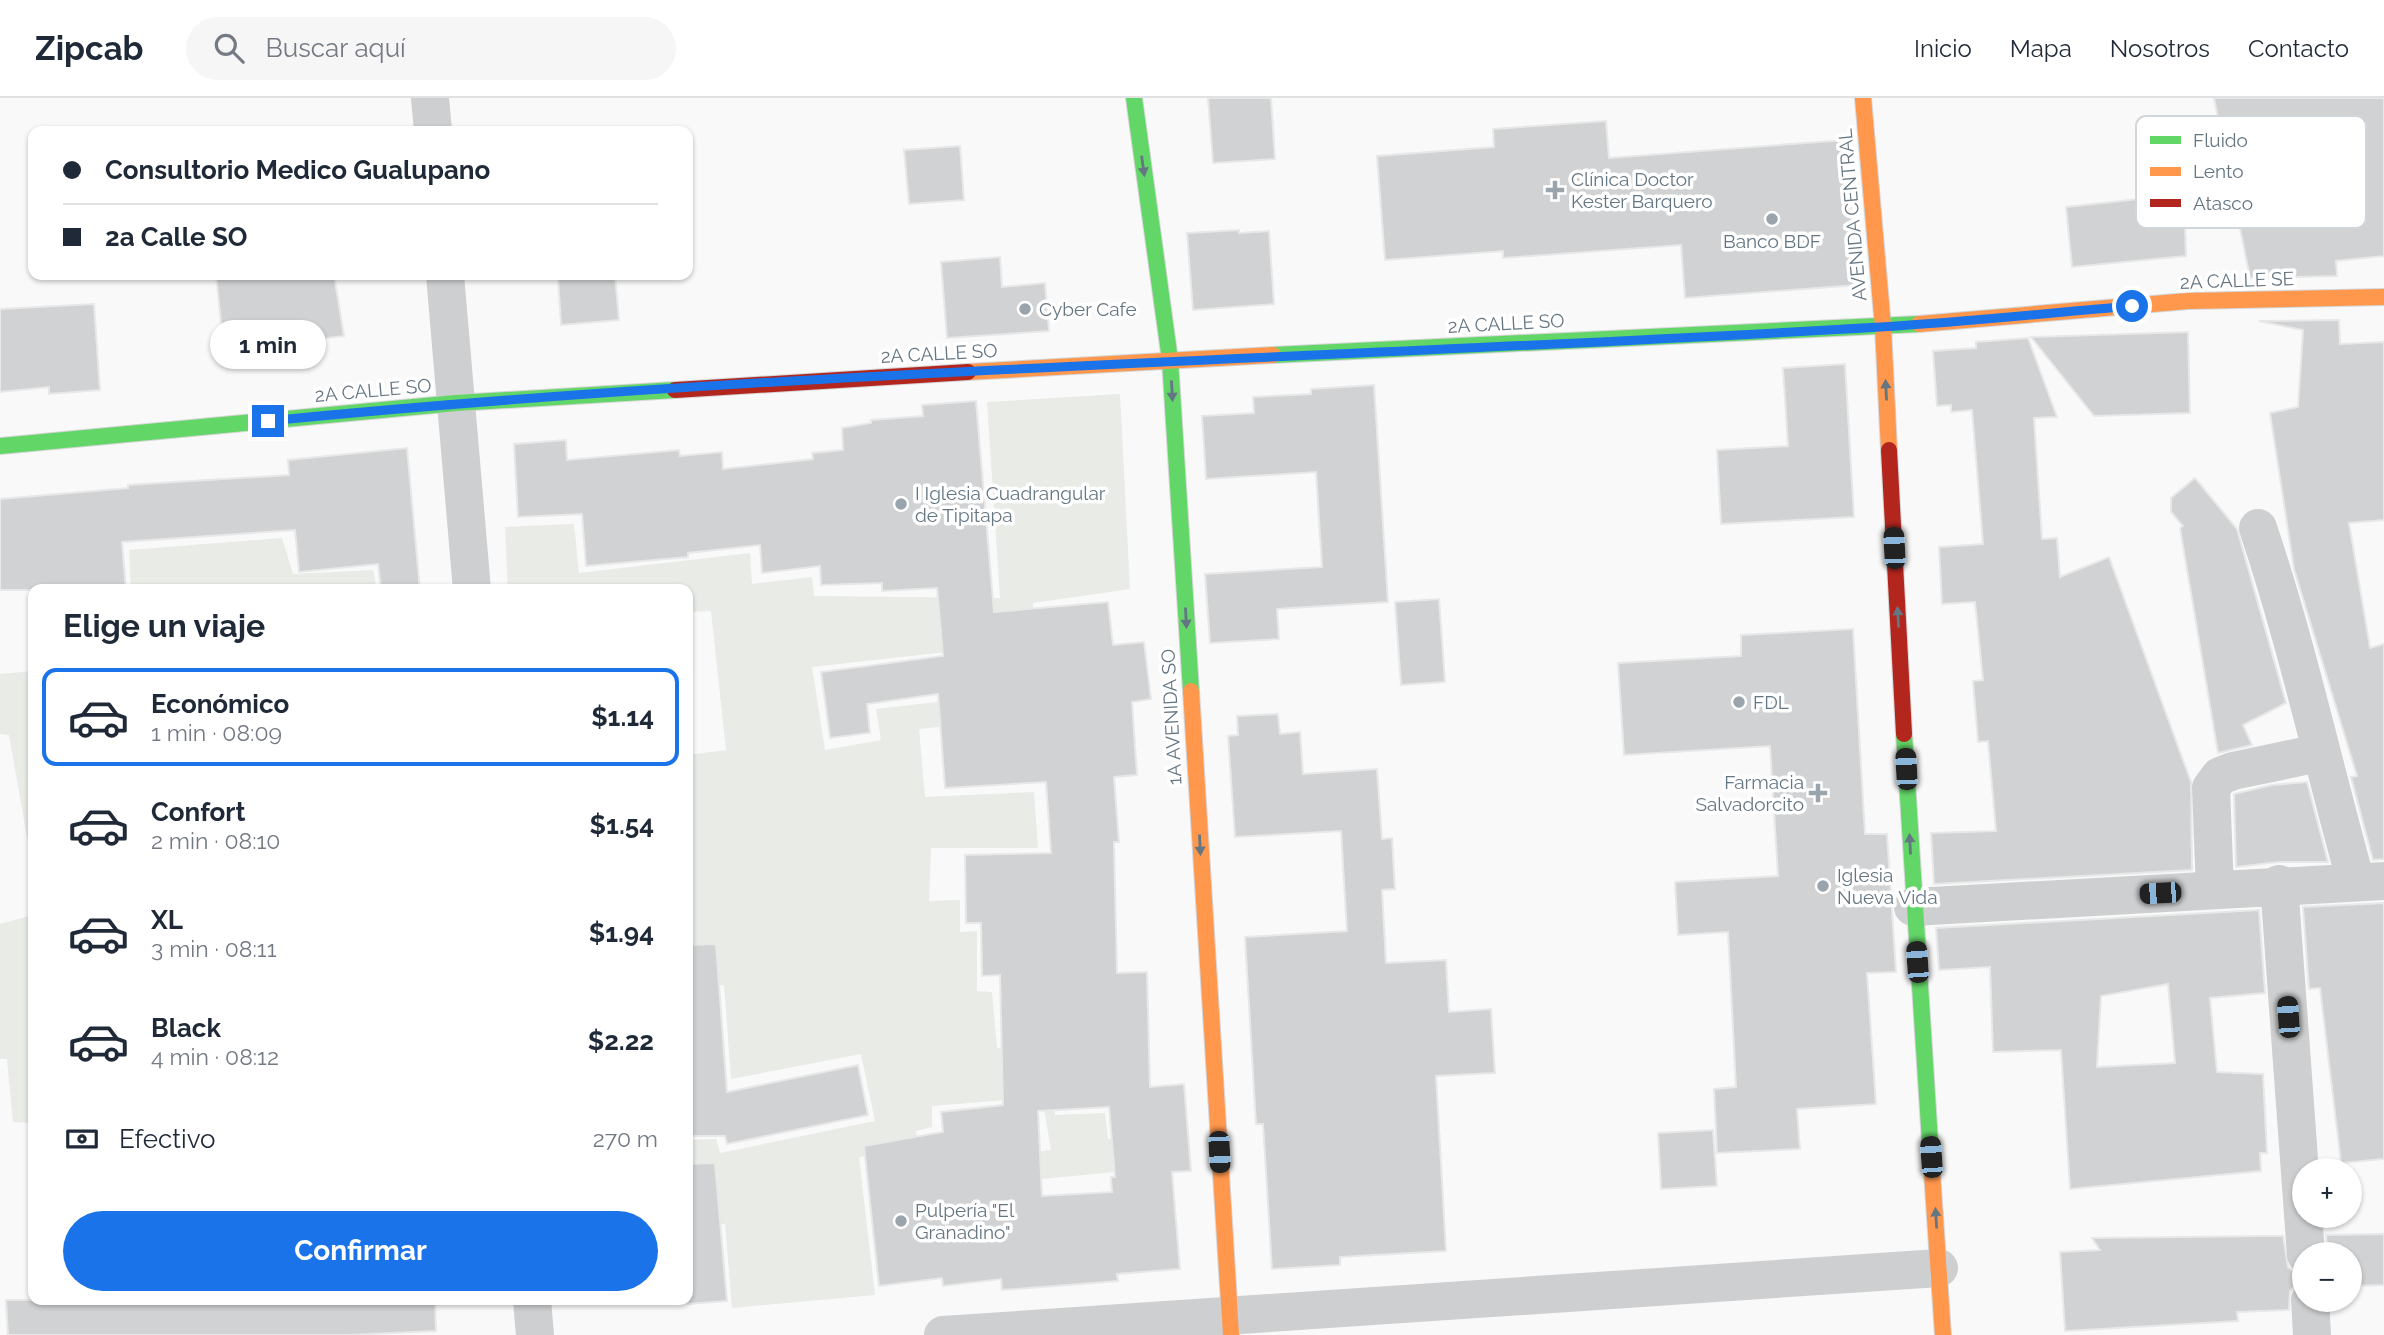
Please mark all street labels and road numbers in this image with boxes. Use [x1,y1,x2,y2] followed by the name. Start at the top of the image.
[1834,128,1870,302] street label: AVENIDA CENTRAL
[2179,267,2295,293] street label: 2A CALLE SE
[1447,309,1565,337] street label: 2A CALLE SO
[880,339,998,367] street label: 2A CALLE SO
[314,374,432,406] street label: 2A CALLE SO
[1156,648,1186,786] street label: 1A AVENIDA SO

